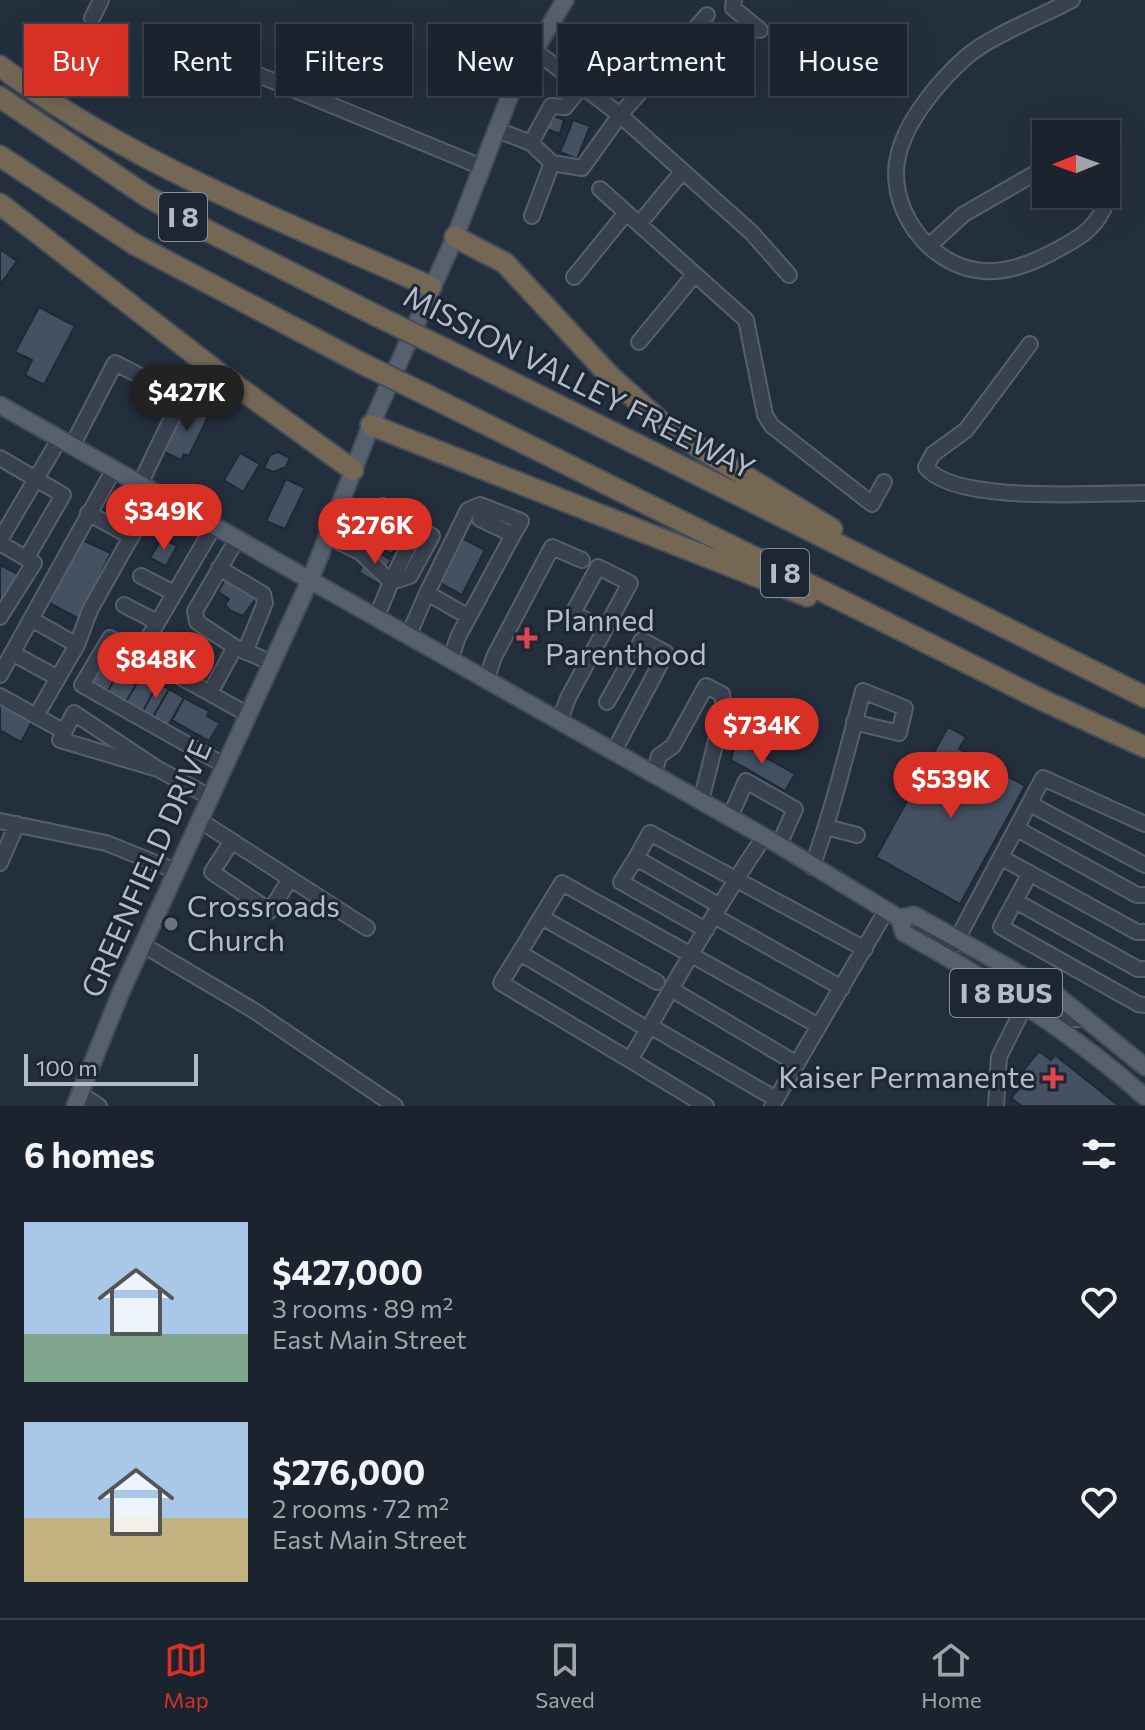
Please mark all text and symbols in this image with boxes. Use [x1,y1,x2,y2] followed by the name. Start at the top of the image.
[24,24,128,96] chip: Buy
[144,24,260,96] chip: Rent
[276,24,412,96] chip: Filters
[428,24,542,96] chip: New
[558,24,754,96] chip: Apartment
[770,24,907,96] chip: House
[1032,120,1120,208] north arrow
[1032,120,1120,208] map controls
[159,193,207,241] road number: I 8
[398,276,762,486] street label: MISSION VALLEY FREEWAY
[131,365,243,433] pin: $427K
[148,375,226,406] text: $427K
[108,484,220,552] pin: $349K
[124,494,204,525] text: $349K
[319,498,431,566] pin: $276K
[336,508,414,539] text: $276K
[761,549,809,597] road number: I 8
[545,600,707,671] place label: Planned Parenthood
[516,627,538,649] marker: Planned Parenthood
[100,632,212,700] pin: $848K
[115,642,197,673] text: $848K
[706,698,818,766] pin: $734K
[723,708,801,739] text: $734K
[71,734,218,1002] street label: GREENFIELD DRIVE
[895,752,1007,820] pin: $539K
[911,762,991,793] text: $539K
[187,886,340,957] place label: Crossroads Church
[162,915,180,933] marker: Crossroads Church
[950,969,1062,1017] road number: I 8 BUS
[24,1050,198,1086] scale bar
[36,1054,98,1081] text: 100 m
[778,1057,1035,1094] place label: Kaiser Permanente
[1042,1067,1064,1089] marker: Kaiser Permanente
[1077,1132,1121,1176] icon: filters
[24,1133,155,1175] text: 6 homes
[272,1250,423,1292] text: $427,000
[88,1254,184,1350] icon: home
[1077,1280,1121,1324] icon: heart
[272,1292,453,1323] text: 3 rooms · 89 m²
[272,1323,467,1354] text: East Main Street
[272,1450,425,1492] text: $276,000
[88,1454,184,1550] icon: home
[1077,1480,1121,1524] icon: heart
[272,1492,449,1523] text: 2 rooms · 72 m²
[272,1523,467,1554] text: East Main Street
[163,1638,209,1713] tab: Map
[535,1638,595,1713] tab: Saved
[921,1638,982,1713] tab: Home

